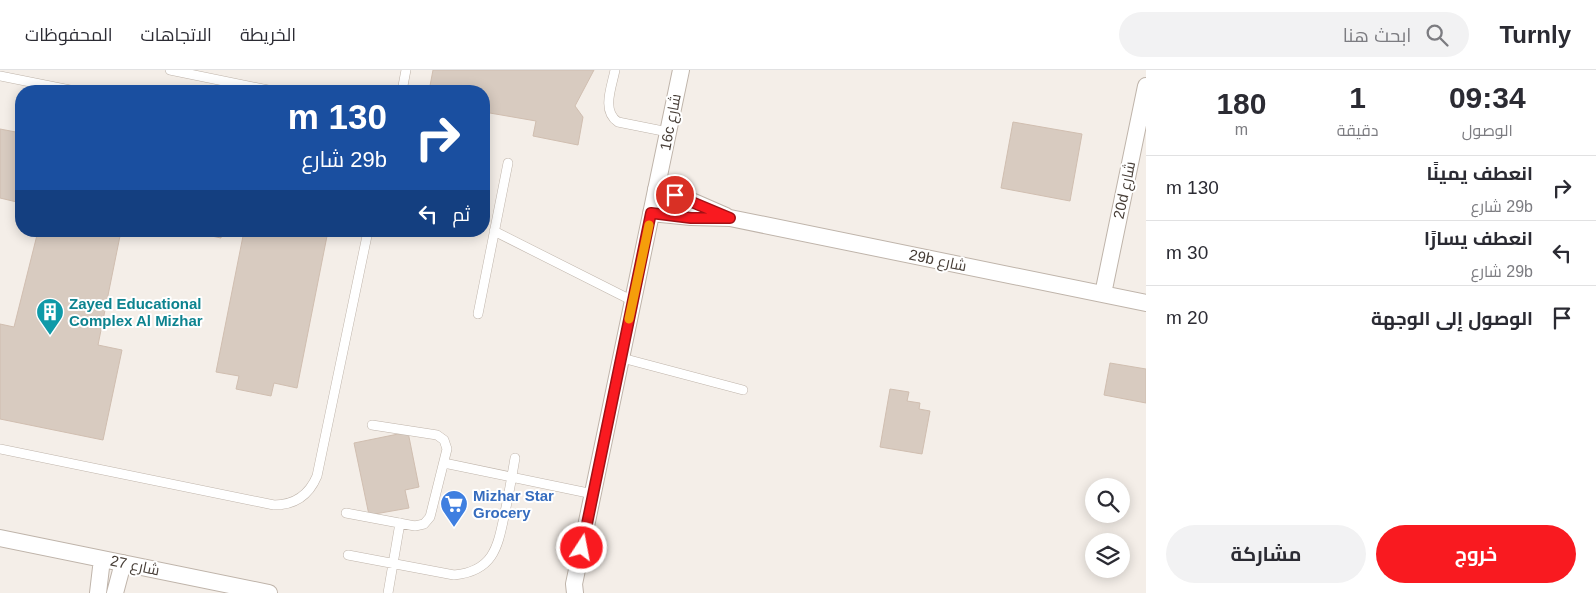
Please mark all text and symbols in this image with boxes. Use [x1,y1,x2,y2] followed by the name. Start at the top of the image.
[1119,12,1469,57] search box
[1423,21,1451,49] icon: search
[1499,21,1571,48] text: Turnly
[25,25,113,45] text: المحفوظات
[141,25,212,45] text: الاتجاهات
[240,25,296,45] text: الخريطة
[1343,25,1411,46] text: ابحث هنا
[1349,81,1366,114] text: 1
[1449,81,1526,114] text: 09:34
[1216,87,1266,120] text: 180
[656,92,687,152] street label: 16c شارع
[288,97,387,136] text: 130 m
[405,105,470,170] icon: right
[1235,121,1248,138] text: m
[1337,122,1378,139] text: دقيقة
[1462,122,1513,139] text: الوصول
[302,147,387,172] text: 29b شارع
[1110,160,1141,221] street label: 20d شارع
[1426,163,1533,184] text: انعطف يمينًا
[654,174,696,216] pin
[1548,174,1576,202] icon: right
[1166,177,1219,198] text: 130 m
[661,181,689,209] icon: arrive
[1471,198,1533,215] text: 29b شارع
[414,200,442,228] icon: left
[452,204,470,225] text: ثم
[1424,228,1533,249] text: انعطف يسارًا
[1548,239,1576,267] icon: left
[1166,242,1208,263] text: 30 m
[907,246,968,277] street label: 29b شارع
[1471,263,1533,280] text: 29b شارع
[69,295,203,329] place label: Zayed Educational Complex Al Mizhar
[35,297,65,336] building icon: Zayed Educational Complex Al Mizhar
[1548,304,1576,332] icon: arrive
[1166,307,1208,328] text: 20 m
[1371,308,1533,329] text: الوصول إلى الوجهة
[1085,478,1130,578] map controls
[1085,478,1130,523] button: search
[473,487,554,521] place label: Mizhar Star Grocery
[439,489,469,528] supermarket icon: Mizhar Star Grocery
[555,521,607,573] position arrow
[1166,525,1366,583] button: مشاركة
[1376,525,1576,583] button: خروج
[1085,533,1130,578] button: layers
[108,551,161,581] street label: شارع 27

